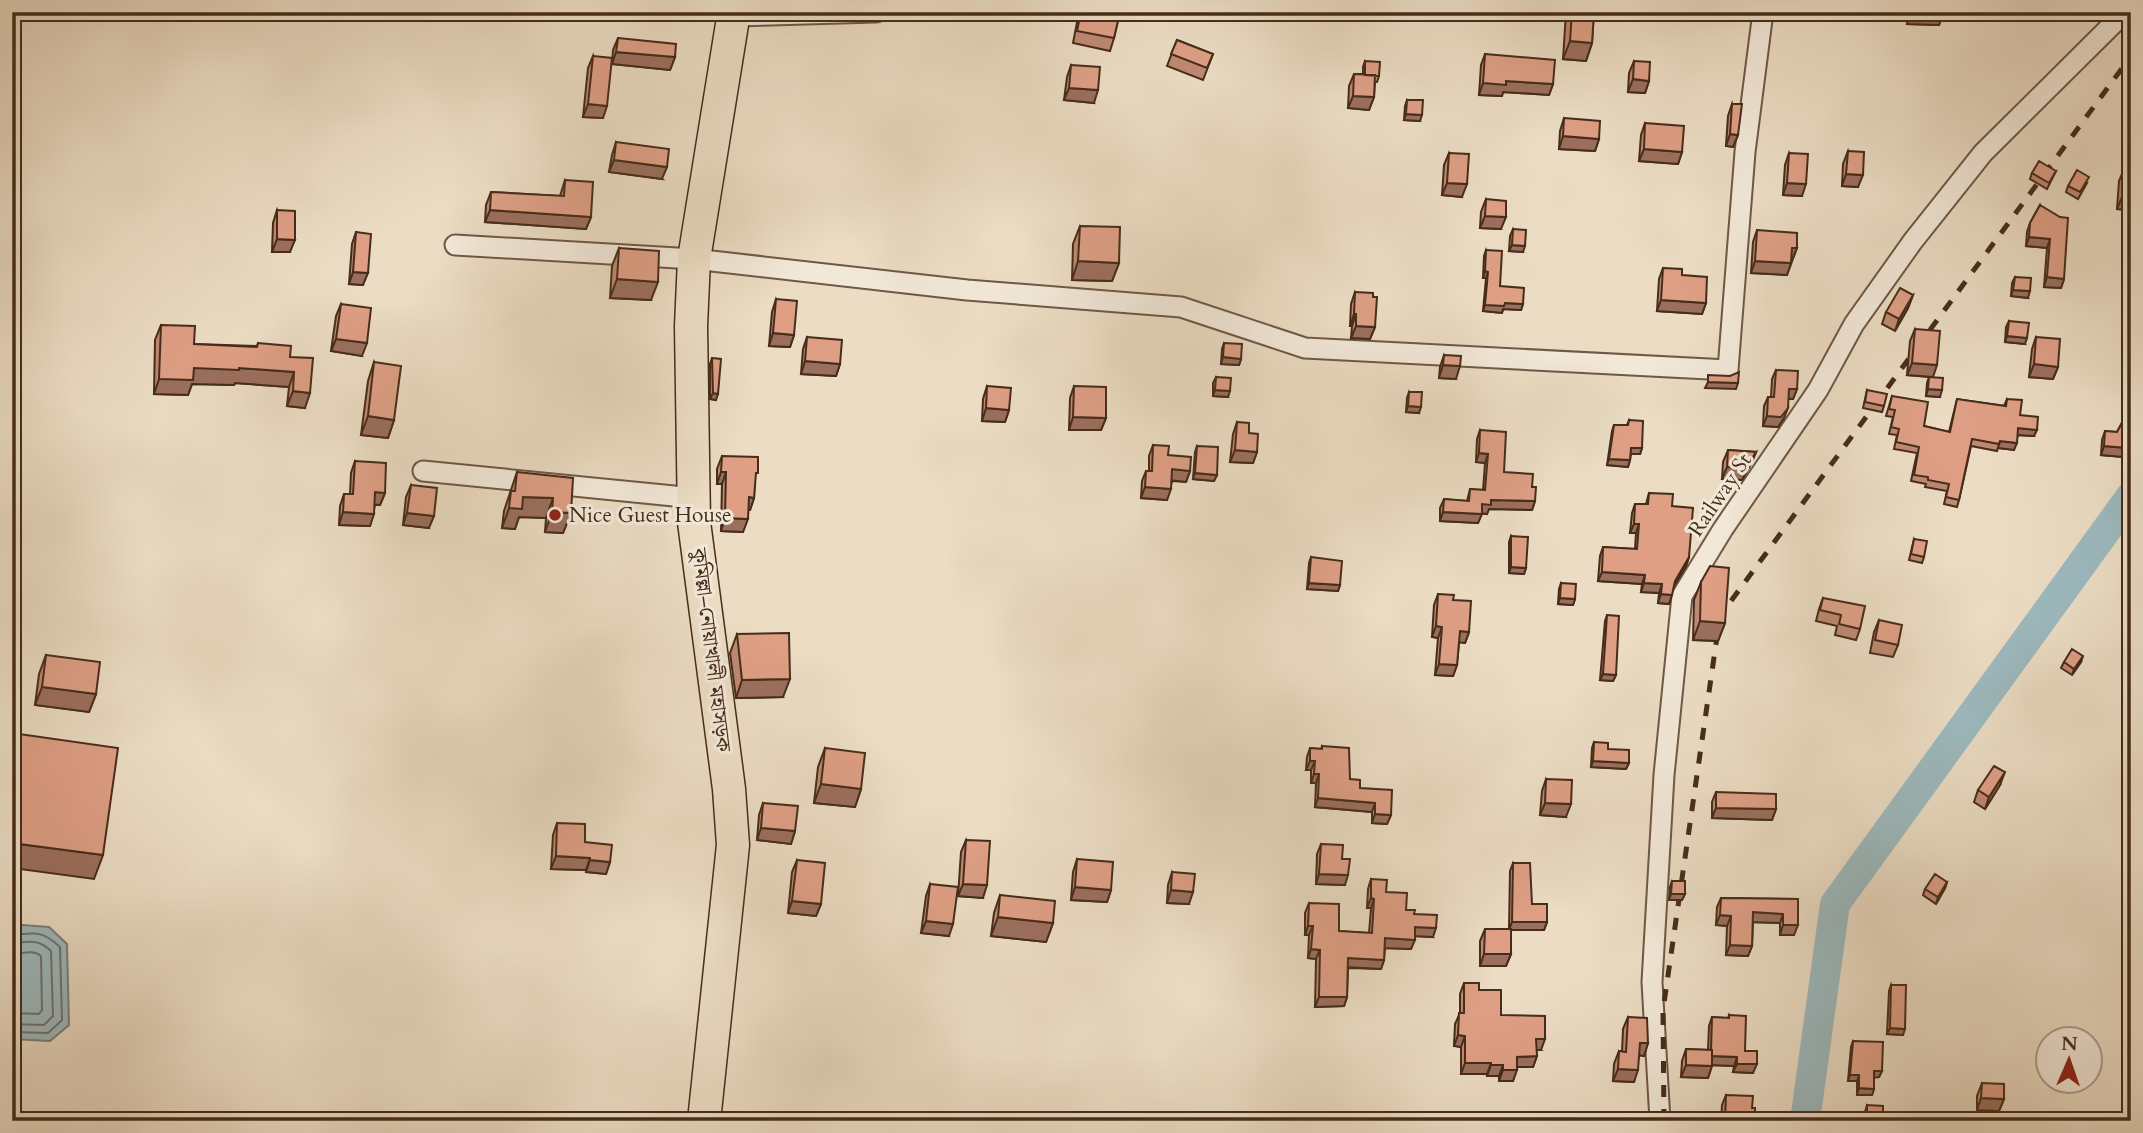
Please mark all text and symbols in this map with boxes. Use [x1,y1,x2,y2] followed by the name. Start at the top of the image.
[1682,447,1759,542] street label: Railway St
[569,501,732,530] place label: Nice Guest House
[547,507,563,523] marker: Nice Guest House
[684,546,738,755] street label: কুমিল্লা–নোয়াখালী মহাসড়ক
[2035,1024,2104,1094] north arrow
[2061,1031,2079,1057] text: N

